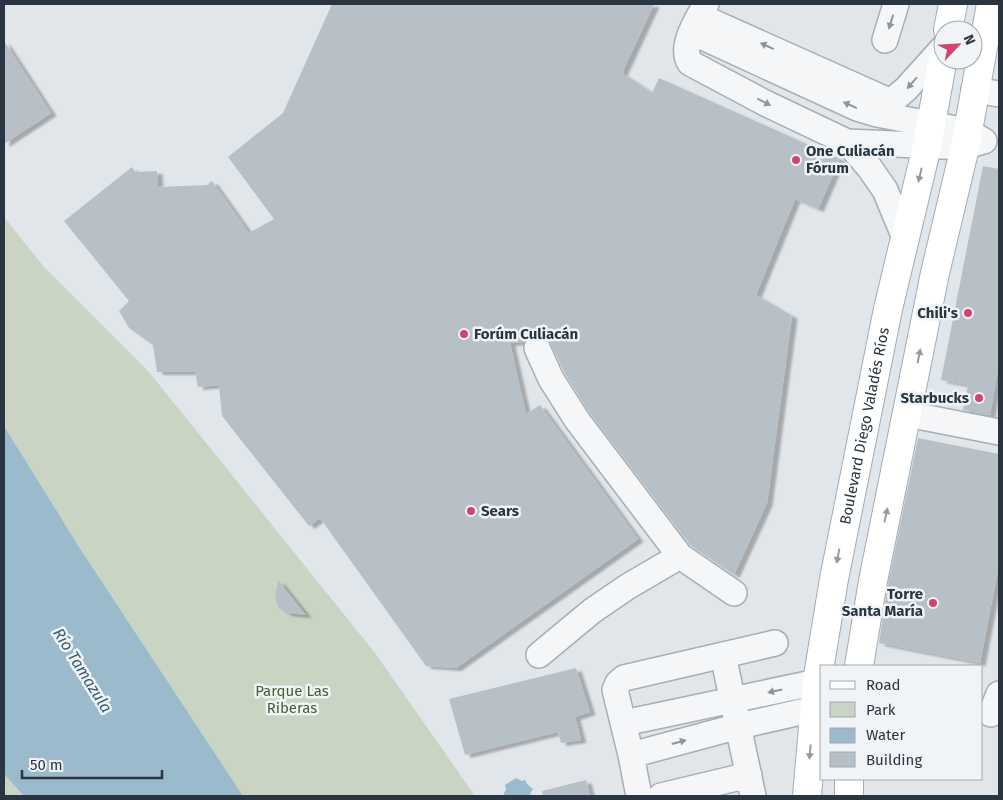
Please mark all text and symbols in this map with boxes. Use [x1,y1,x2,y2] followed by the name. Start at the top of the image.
[886,15,894,30] one-way arrow
[933,20,983,70] north arrow
[960,32,979,48] text: N
[760,42,774,50] one-way arrow
[906,76,918,88] one-way arrow
[757,98,771,106] one-way arrow
[843,100,857,108] one-way arrow
[806,142,895,177] place label: One Culiacán Fórum
[790,154,802,166] marker: One Culiacán Fórum
[916,167,924,182] one-way arrow
[917,304,958,322] place label: Chili's
[962,307,974,319] marker: Chili's
[474,325,578,343] place label: Forúm Culiacán
[836,326,893,526] street label: Boulevard Diego Valadés Ríos
[458,328,470,340] marker: Forúm Culiacán
[915,347,923,363] one-way arrow
[900,389,969,407] place label: Starbucks
[973,392,985,404] marker: Starbucks
[481,502,519,520] place label: Sears
[465,505,477,517] marker: Sears
[882,507,890,522] one-way arrow
[834,549,842,565] one-way arrow
[842,585,923,620] place label: Torre Santa María
[927,597,939,609] marker: Torre Santa María
[49,624,116,716] water label: Río Tamazula
[820,665,983,780] legend
[866,676,901,694] text: Road
[255,682,329,717] park label: Parque Las Riberas
[767,687,783,695] one-way arrow
[866,701,896,719] text: Park
[866,726,905,744] text: Water
[671,738,686,746] one-way arrow
[806,744,814,760] one-way arrow
[22,748,162,780] scale bar
[866,751,922,769] text: Building
[30,756,63,774] text: 50 m

